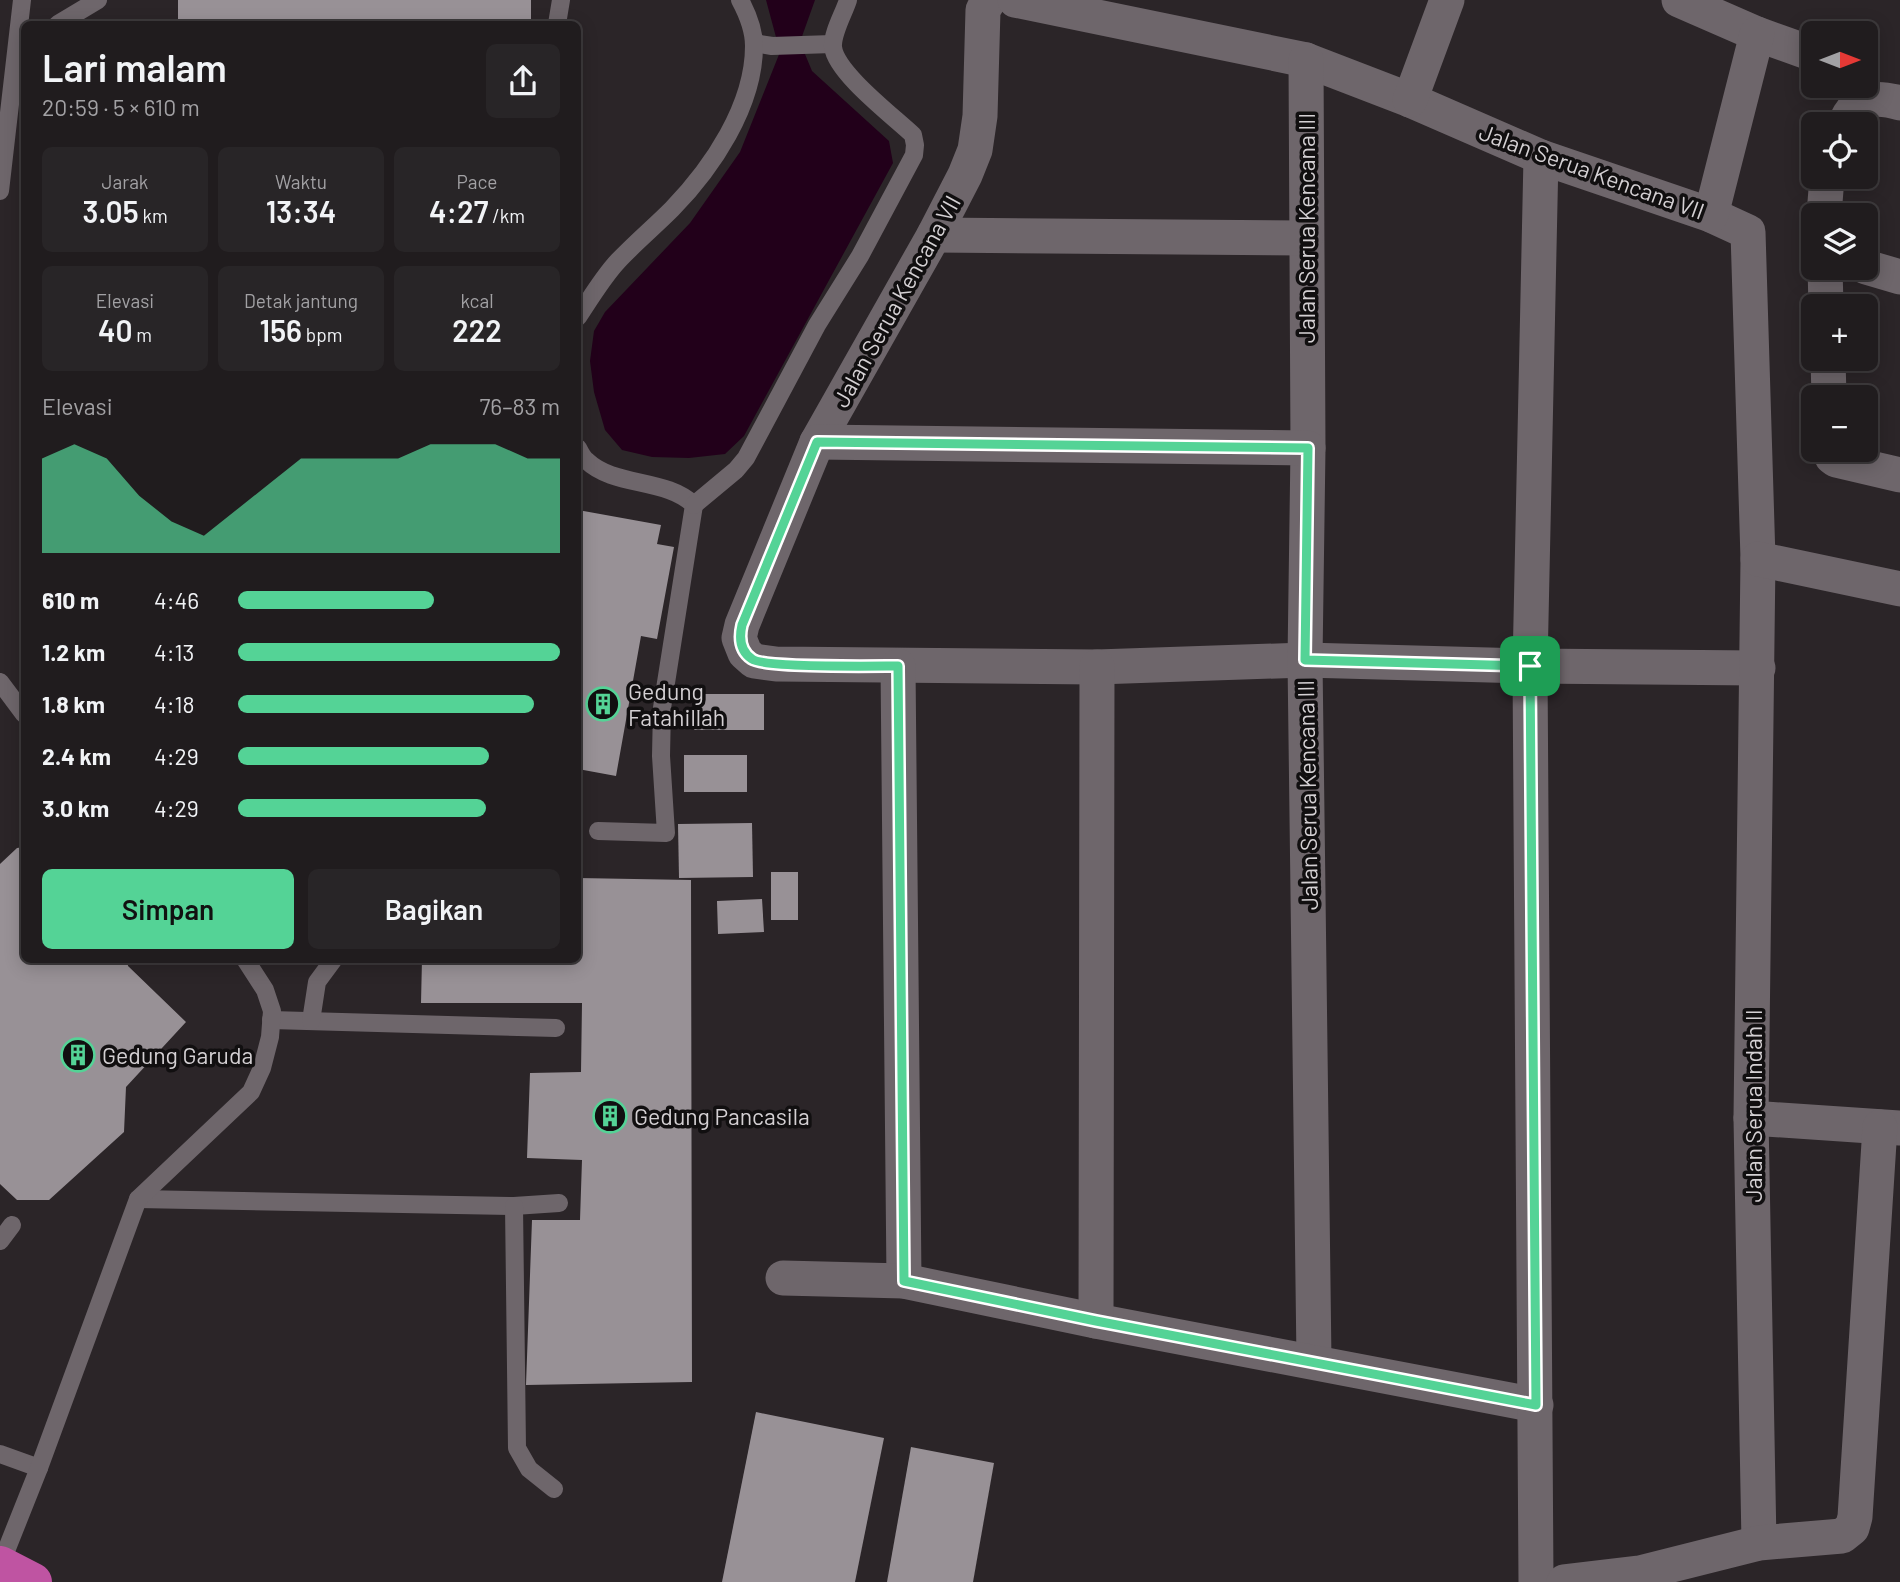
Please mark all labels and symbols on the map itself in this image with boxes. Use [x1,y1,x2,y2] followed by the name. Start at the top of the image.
[1801,21,1878,98] north arrow
[1292,113,1320,343] street label: Jalan Serua Kencana III
[1475,117,1709,225] street label: Jalan Serua Kencana VII
[826,190,966,412] street label: Jalan Serua Kencana VII
[1500,636,1560,696] pin
[628,677,725,731] place label: Gedung Fatahillah
[1291,680,1323,910] street label: Jalan Serua Kencana III
[584,685,622,723] building icon: Gedung Fatahillah
[1739,1009,1767,1203] street label: Jalan Serua Indah II
[59,1036,97,1074] building icon: Gedung Garuda
[102,1041,253,1069] place label: Gedung Garuda
[591,1097,629,1135] building icon: Gedung Pancasila
[634,1102,810,1130] place label: Gedung Pancasila

